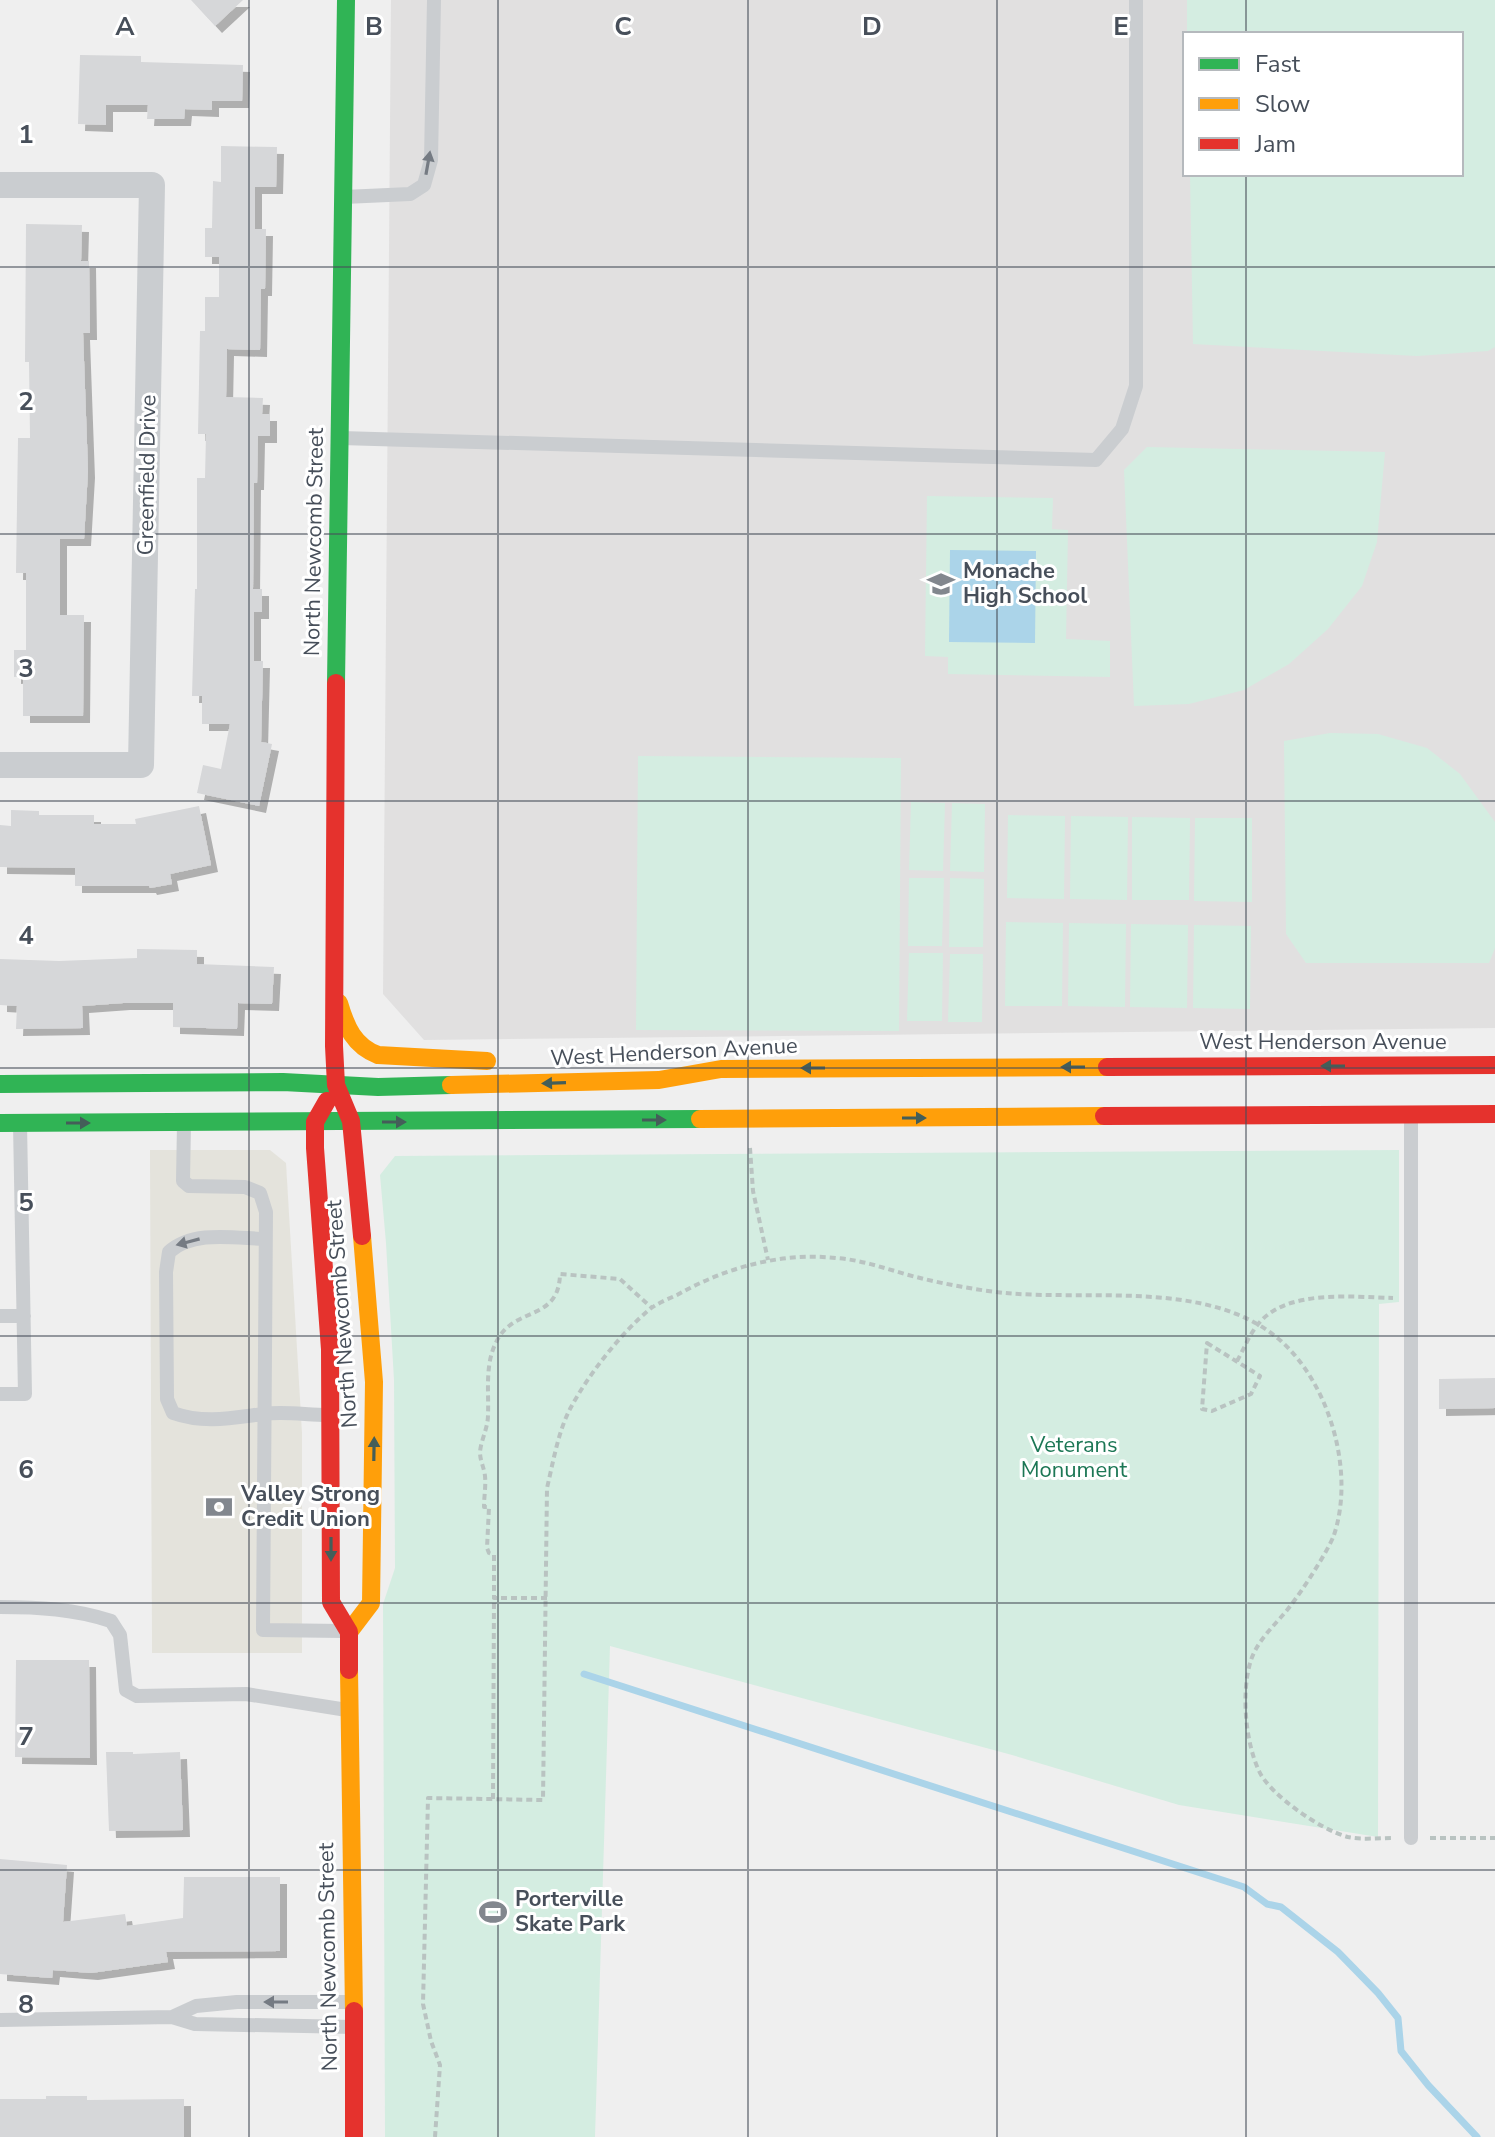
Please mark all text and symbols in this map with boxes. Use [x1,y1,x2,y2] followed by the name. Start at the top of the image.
[115,9,135,44] text: A
[365,9,383,44] text: B
[614,9,632,44] text: C
[862,9,882,44] text: D
[1113,9,1129,44] text: E
[1183,32,1463,176] legend
[1255,48,1301,80] text: Fast
[1255,88,1310,120] text: Slow
[18,117,34,152] text: 1
[1254,128,1296,160] text: Jam
[423,150,435,175] one-way arrow
[18,384,34,419] text: 2
[131,394,163,556] street label: Greenfield Drive
[297,427,331,657] street label: North Newcomb Street
[963,556,1087,611] place label: Monache High School
[926,569,956,599] school or university icon: Monache High School
[18,651,34,686] text: 3
[18,918,34,953] text: 4
[1199,1027,1447,1057] street label: West Henderson Avenue
[550,1031,798,1073] street label: West Henderson Avenue
[1320,1060,1345,1072] one-way arrow
[1060,1061,1085,1073] one-way arrow
[800,1062,825,1075] one-way arrow
[541,1076,566,1089] one-way arrow
[902,1112,927,1124] one-way arrow
[642,1114,667,1126] one-way arrow
[382,1115,407,1128] one-way arrow
[66,1117,91,1129] one-way arrow
[18,1185,34,1220] text: 5
[319,1199,365,1429] street label: North Newcomb Street
[176,1237,201,1249] one-way arrow
[1021,1430,1128,1485] park label: Veterans Monument
[368,1436,380,1461] one-way arrow
[18,1452,34,1487] text: 6
[240,1479,380,1534] place label: Valley Strong Credit Union
[204,1492,234,1522] bank icon: Valley Strong Credit Union
[325,1537,337,1562] one-way arrow
[18,1719,34,1754] text: 7
[311,1842,345,2072] street label: North Newcomb Street
[515,1884,626,1939] place label: Porterville Skate Park
[478,1897,508,1927] sports icon: Porterville Skate Park
[18,1987,34,2022] text: 8
[263,1996,288,2008] one-way arrow

